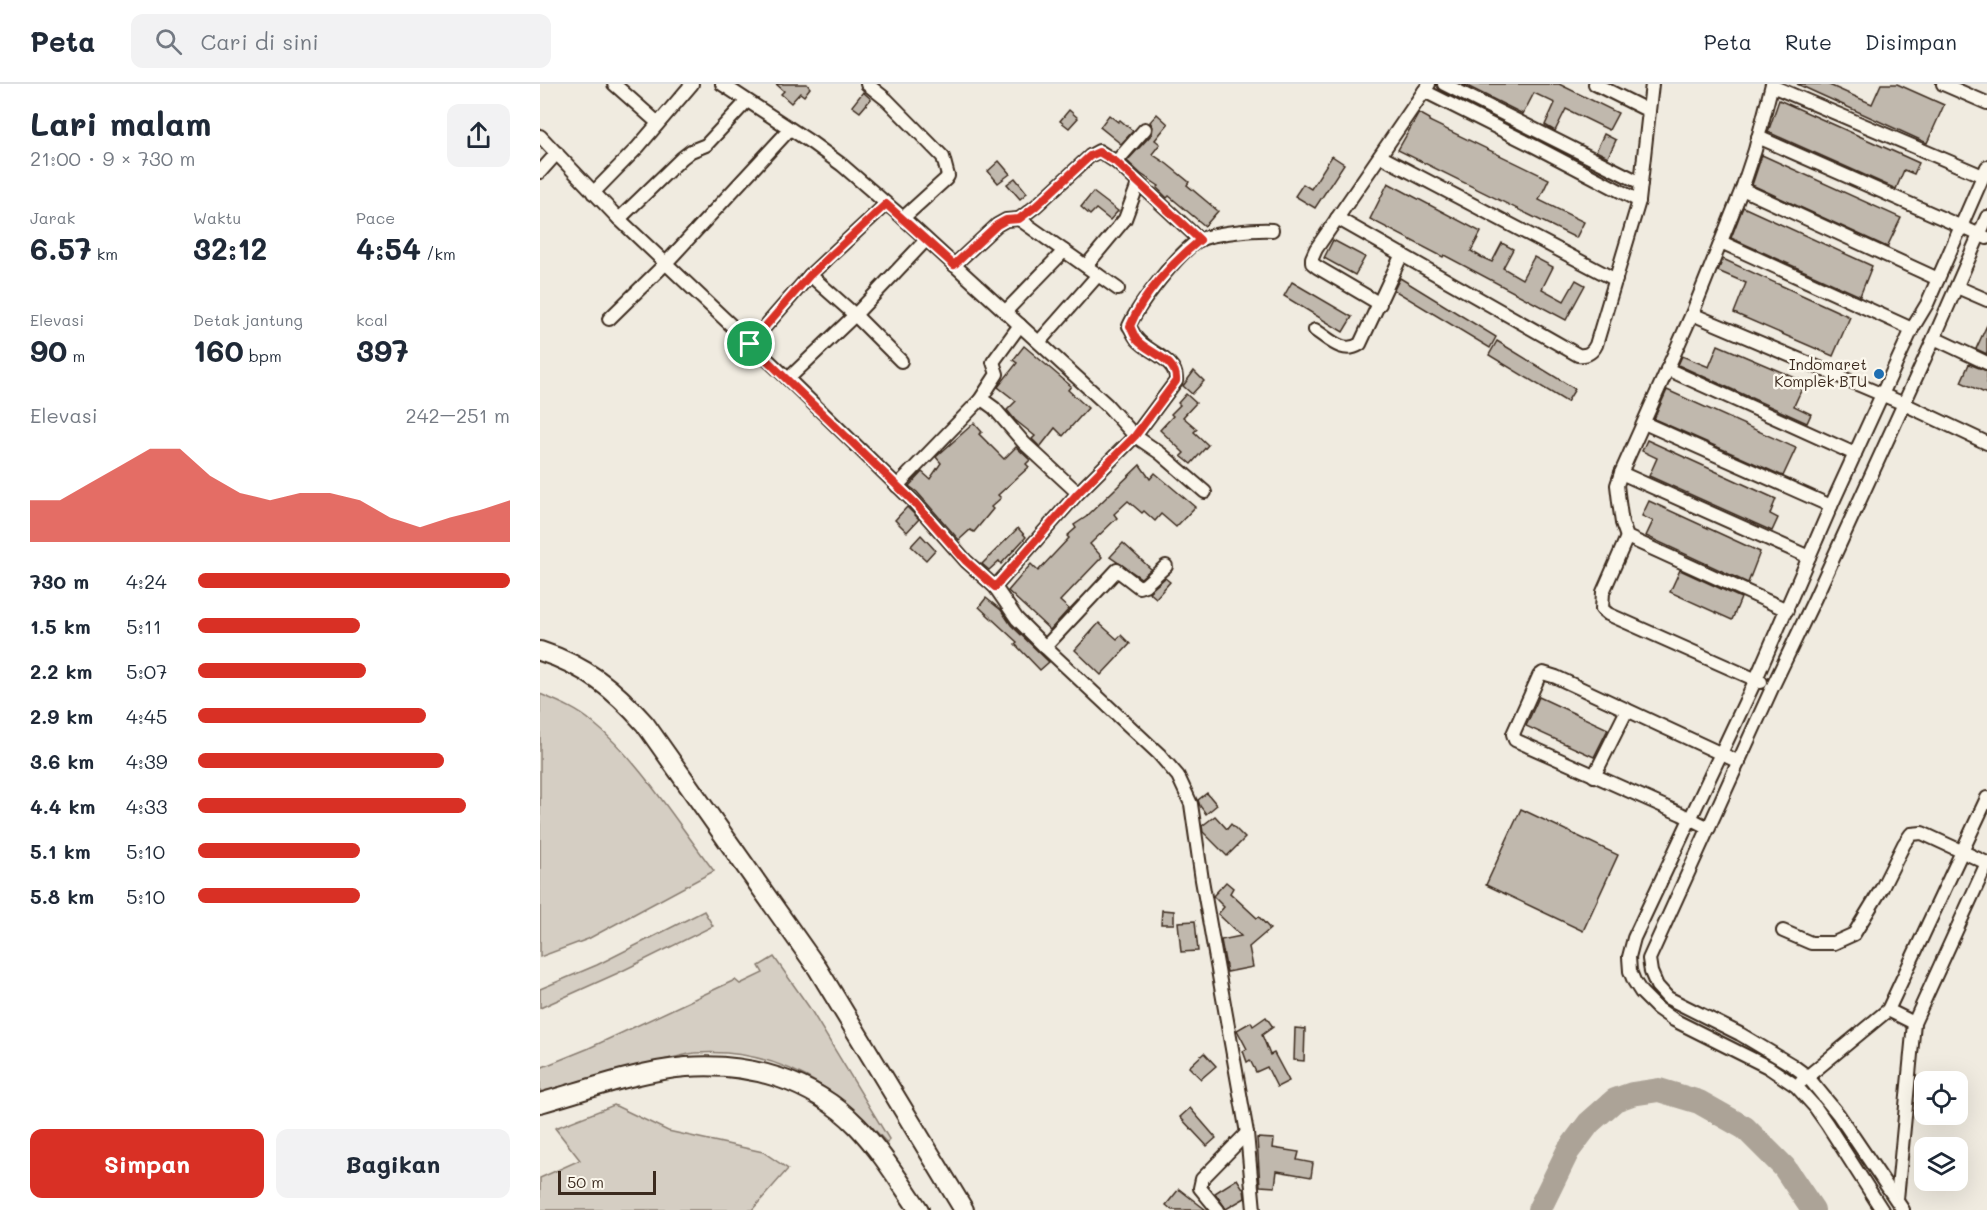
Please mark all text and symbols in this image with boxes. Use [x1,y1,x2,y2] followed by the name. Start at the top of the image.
[131,14,551,68] search box
[30,23,95,59] text: Peta
[152,25,185,58] icon: search
[200,27,319,56] text: Cari di sini
[1704,28,1752,55] text: Peta
[1785,28,1832,55] text: Rute
[1865,28,1957,55] text: Disimpan
[30,101,211,144] text: Lari malam
[447,104,510,167] button: share
[30,145,195,171] text: 21:00 · 9 × 730 m
[30,207,75,228] text: Jarak
[193,207,241,228] text: Waktu
[356,207,395,228] text: Pace
[30,228,92,268] text: 6.57
[193,228,267,268] text: 32:12
[356,228,421,268] text: 4:54
[92,243,118,264] text: km
[421,243,456,264] text: /km
[30,309,84,330] text: Elevasi
[193,309,303,330] text: Detak jantung
[356,309,388,330] text: kcal
[724,318,775,369] pin
[733,327,766,360] icon: arrive
[30,330,67,370] text: 90
[193,330,244,370] text: 160
[356,330,409,370] text: 397
[67,345,85,366] text: m
[244,345,282,366] text: bpm
[1774,354,1867,391] place label: Indomaret Komplek BTU
[1872,367,1886,381] marker: Indomaret Komplek BTU
[30,402,98,428] text: Elevasi
[406,402,510,428] text: 242–251 m
[30,568,89,594] text: 730 m
[126,568,167,594] text: 4:24
[30,613,91,639] text: 1.5 km
[126,613,162,639] text: 5:11
[30,658,92,684] text: 2.2 km
[126,658,167,684] text: 5:07
[30,703,93,729] text: 2.9 km
[126,703,167,729] text: 4:45
[30,748,94,774] text: 3.6 km
[126,748,167,774] text: 4:39
[30,793,95,819] text: 4.4 km
[126,793,167,819] text: 4:33
[30,838,91,864] text: 5.1 km
[126,838,165,864] text: 5:10
[30,883,94,909] text: 5.8 km
[126,883,165,909] text: 5:10
[1914,1071,1968,1191] map controls
[1914,1071,1968,1125] button: locate
[30,1129,264,1198] button: Simpan
[276,1129,510,1198] button: Bagikan
[1914,1137,1968,1191] button: layers
[558,1168,656,1196] scale bar
[567,1171,604,1192] text: 50 m

